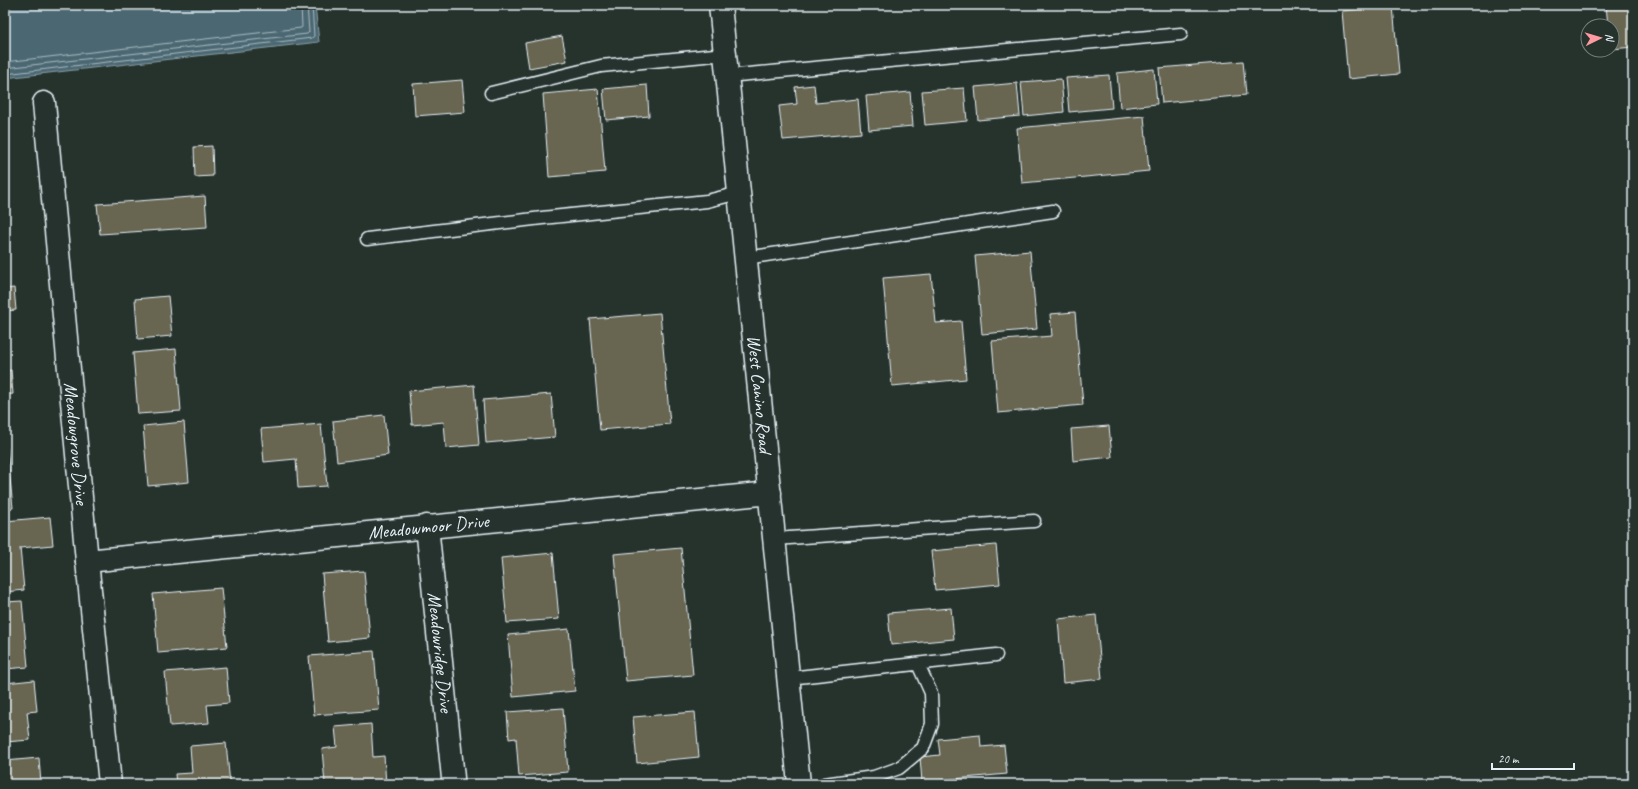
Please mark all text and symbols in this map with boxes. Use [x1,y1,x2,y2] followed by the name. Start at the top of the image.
[1580,18,1620,58] north arrow
[1603,33,1617,43] text: N
[742,334,778,458] street label: West Canino Road
[58,381,94,508] street label: Meadowgrove Drive
[367,509,491,545] street label: Meadowmoor Drive
[422,591,458,715] street label: Meadowridge Drive
[1492,745,1574,771] scale bar
[1498,751,1520,767] text: 20 m

